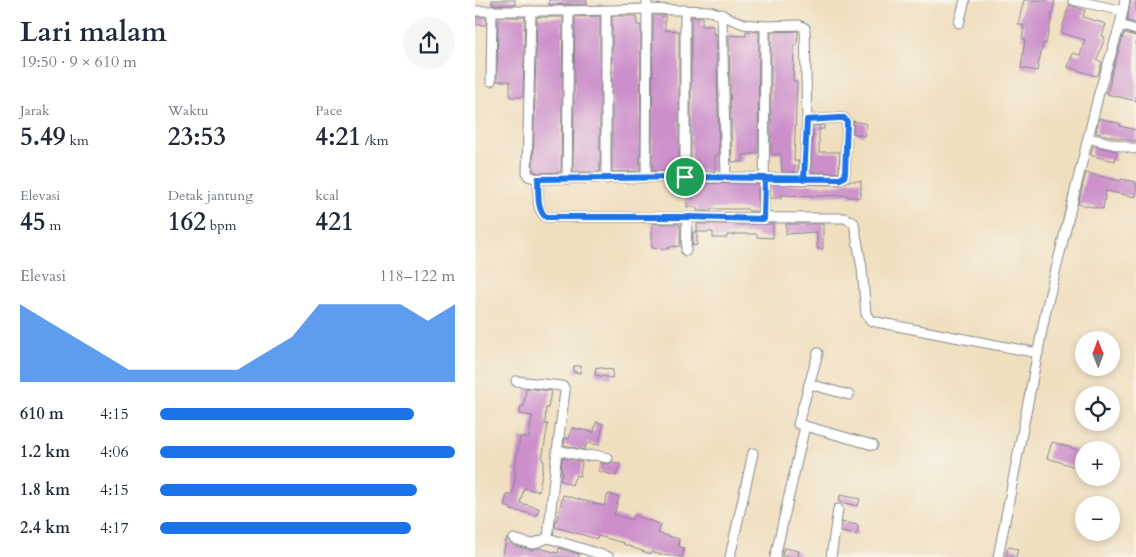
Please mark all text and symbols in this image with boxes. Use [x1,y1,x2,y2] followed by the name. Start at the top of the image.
[20,13,167,51] text: Lari malam
[403,17,455,69] button: share
[20,51,137,73] text: 19:50 · 9 × 610 m
[20,101,49,120] text: Jarak
[168,101,209,120] text: Waktu
[315,101,342,120] text: Pace
[20,120,66,154] text: 5.49
[168,120,226,154] text: 23:53
[315,120,361,154] text: 4:21
[66,131,89,150] text: km
[361,131,389,150] text: /km
[664,156,706,198] pin
[671,163,699,191] icon: arrive
[20,186,60,205] text: Elevasi
[168,186,253,205] text: Detak jantung
[315,186,339,205] text: kcal
[20,205,46,239] text: 45
[168,205,206,239] text: 162
[315,205,354,239] text: 421
[46,216,61,235] text: m
[206,216,237,235] text: bpm
[20,265,66,287] text: Elevasi
[379,265,455,287] text: 118–122 m
[1075,331,1120,376] north arrow
[1075,331,1120,541] map controls
[1075,386,1120,431] button: locate
[20,403,64,425] text: 610 m
[100,403,129,425] text: 4:15
[20,441,70,463] text: 1.2 km
[100,441,129,463] text: 4:06
[1075,441,1120,486] button: +
[20,479,70,501] text: 1.8 km
[100,479,129,501] text: 4:15
[1075,496,1120,541] button: −
[20,517,70,539] text: 2.4 km
[100,517,129,539] text: 4:17

